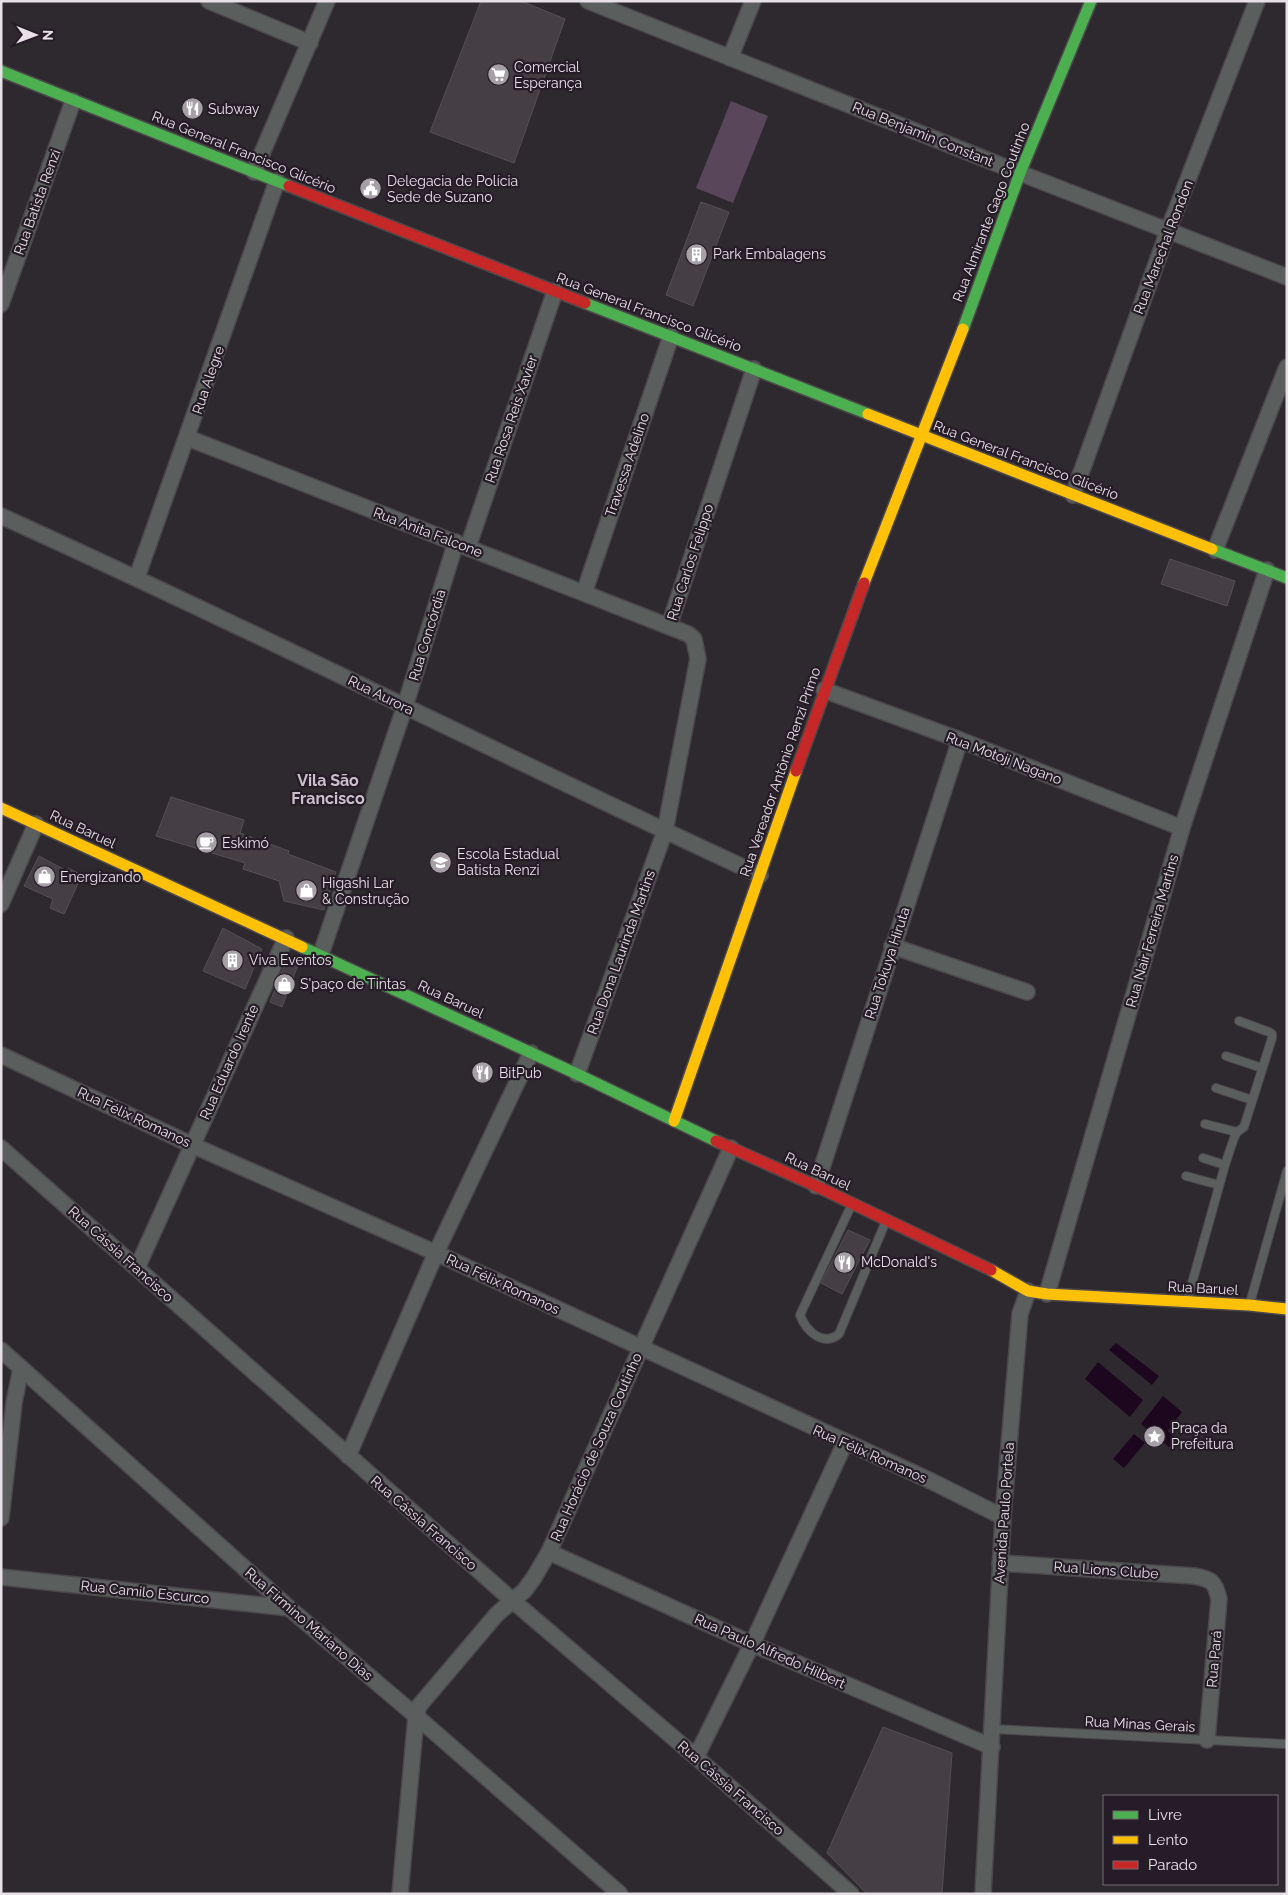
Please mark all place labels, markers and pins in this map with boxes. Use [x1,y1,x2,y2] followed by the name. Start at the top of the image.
[514,59,582,91] place label: Comercial Esperança
[486,63,510,87] supermarket icon: Comercial Esperança
[180,97,204,121] restaurant icon: Subway
[208,101,260,117] place label: Subway
[387,173,518,205] place label: Delegacia de Polícia Sede de Suzano
[359,177,383,201] public building icon: Delegacia de Polícia Sede de Suzano
[685,242,709,266] building icon: Park Embalagens
[713,246,826,262] place label: Park Embalagens
[194,831,218,855] cafe icon: Eskimó
[222,835,269,851] place label: Eskimó
[457,846,559,878] place label: Escola Estadual Batista Renzi
[429,850,453,874] school or university icon: Escola Estadual Batista Renzi
[32,865,56,889] shop icon: Energizando
[60,869,141,885] place label: Energizando
[322,875,409,907] place label: Higashi Lar & Construção
[294,879,318,903] shop icon: Higashi Lar & Construção
[221,948,245,972] building icon: Viva Eventos
[249,952,332,968] place label: Viva Eventos
[272,972,296,996] shop icon: S'paço de Tintas
[300,976,406,992] place label: S'paço de Tintas
[471,1061,495,1085] restaurant icon: BitPub
[499,1065,542,1081] place label: BitPub
[833,1250,857,1274] restaurant icon: McDonald's
[861,1254,937,1270] place label: McDonald's
[1171,1420,1234,1452] place label: Praça da Prefeitura
[1143,1424,1167,1448] place icon: Praça da Prefeitura

